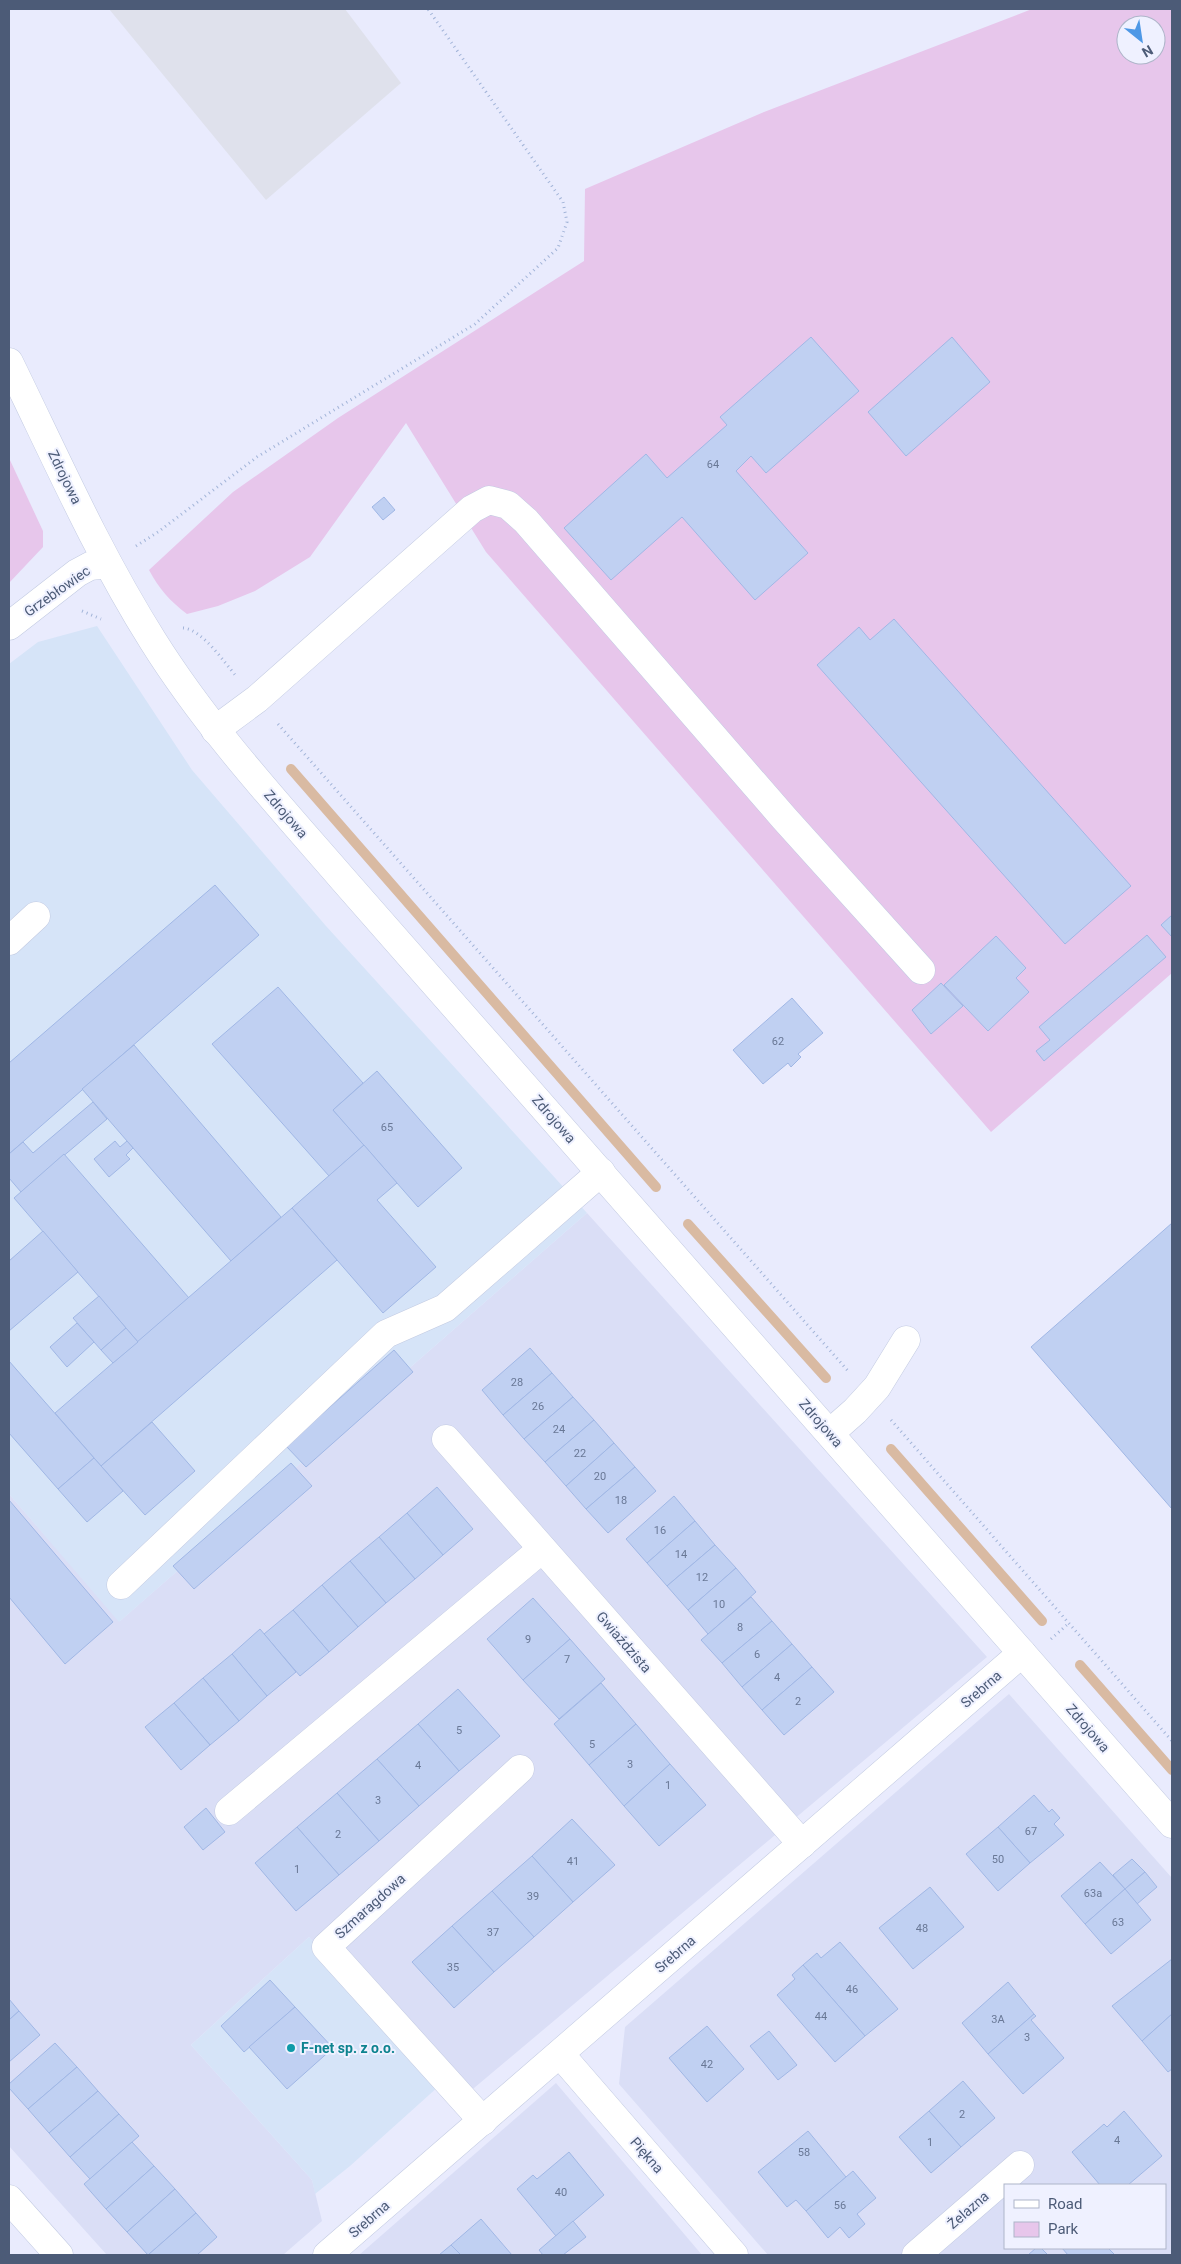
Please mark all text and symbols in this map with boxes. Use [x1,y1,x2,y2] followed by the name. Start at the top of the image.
[1116,15,1166,65] north arrow
[1139,42,1156,61] text: N
[45,447,85,507] street label: Zdrojowa
[707,458,719,471] house number: 64
[21,562,93,620] street label: Grzebłowiec
[261,787,311,841] street label: Zdrojowa
[772,1035,784,1048] house number: 62
[529,1092,579,1146] street label: Zdrojowa
[381,1121,393,1134] house number: 65
[511,1376,523,1389] house number: 28
[796,1396,846,1450] street label: Zdrojowa
[532,1400,544,1413] house number: 26
[553,1423,565,1436] house number: 24
[574,1447,586,1460] house number: 22
[594,1470,606,1483] house number: 20
[615,1494,627,1507] house number: 18
[654,1524,666,1537] house number: 16
[675,1548,687,1561] house number: 14
[696,1571,708,1584] house number: 12
[713,1598,725,1611] house number: 10
[593,1608,655,1676] street label: Gwiaździsta
[737,1621,743,1634] house number: 8
[525,1633,531,1646] house number: 9
[754,1648,760,1661] house number: 6
[564,1653,570,1666] house number: 7
[958,1667,1004,1711] street label: Srebrna
[774,1671,780,1684] house number: 4
[795,1695,801,1708] house number: 2
[1063,1701,1113,1755] street label: Zdrojowa
[456,1724,462,1737] house number: 5
[589,1738,595,1751] house number: 5
[627,1758,633,1771] house number: 3
[415,1759,421,1772] house number: 4
[665,1779,671,1792] house number: 1
[375,1794,381,1807] house number: 3
[1025,1825,1037,1838] house number: 67
[335,1828,341,1841] house number: 2
[992,1853,1004,1866] house number: 50
[567,1855,579,1868] house number: 41
[294,1863,300,1876] house number: 1
[332,1870,408,1942] street label: Szmaragdowa
[1084,1887,1102,1900] house number: 63a
[527,1890,539,1903] house number: 39
[1112,1916,1124,1929] house number: 63
[916,1922,928,1935] house number: 48
[487,1926,499,1939] house number: 37
[652,1932,698,1976] street label: Srebrna
[447,1961,459,1974] house number: 35
[846,1983,858,1996] house number: 46
[815,2010,827,2023] house number: 44
[991,2013,1006,2026] house number: 3A
[1024,2031,1030,2044] house number: 3
[301,2040,395,2056] place label: F-net sp. z o.o.
[285,2042,297,2054] marker: F-net sp. z o.o.
[701,2058,713,2071] house number: 42
[959,2108,965,2121] house number: 2
[627,2134,667,2176] street label: Piękna
[1114,2134,1120,2147] house number: 4
[927,2136,933,2149] house number: 1
[798,2146,810,2159] house number: 58
[1004,2184,1166,2249] legend
[555,2186,567,2199] house number: 40
[944,2188,992,2232] street label: Żelazna
[1048,2195,1082,2213] text: Road
[346,2197,392,2241] street label: Srebrna
[834,2199,846,2212] house number: 56
[1048,2220,1079,2238] text: Park

